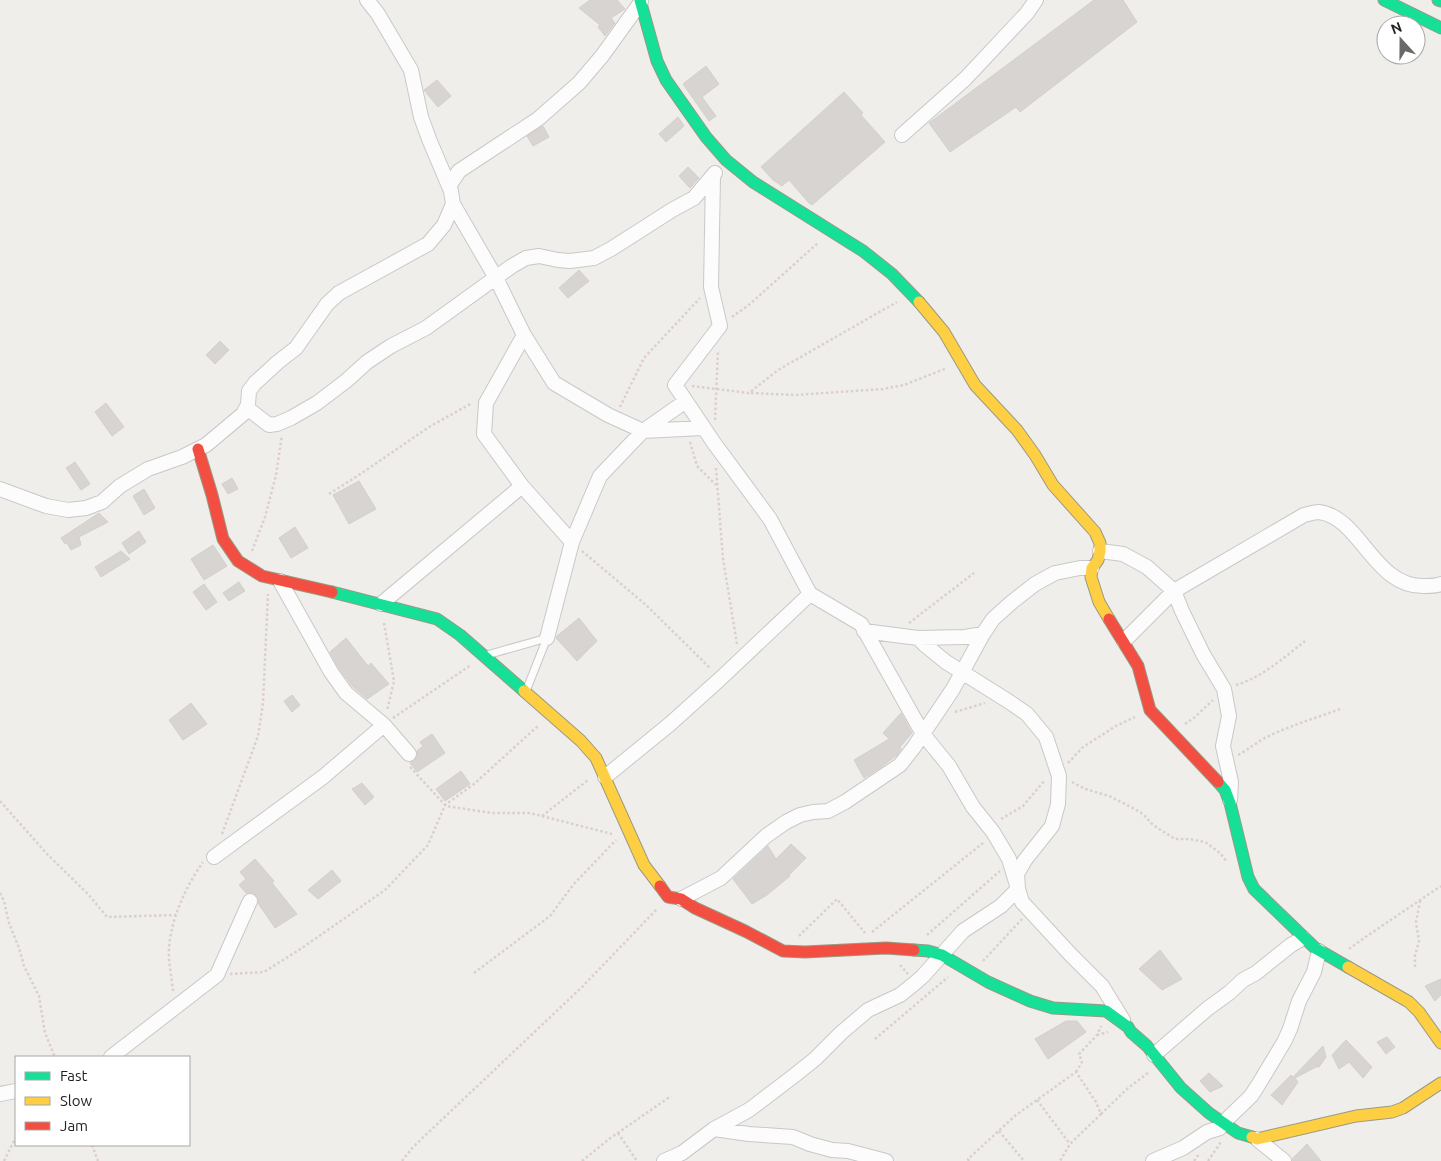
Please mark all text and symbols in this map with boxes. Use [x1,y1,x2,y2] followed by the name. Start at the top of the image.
[1376,15,1426,65] north arrow
[1389,19,1404,37] text: N
[15,1056,190,1146] legend
[60,1067,88,1084] text: Fast
[60,1092,93,1109] text: Slow
[60,1117,88,1134] text: Jam

